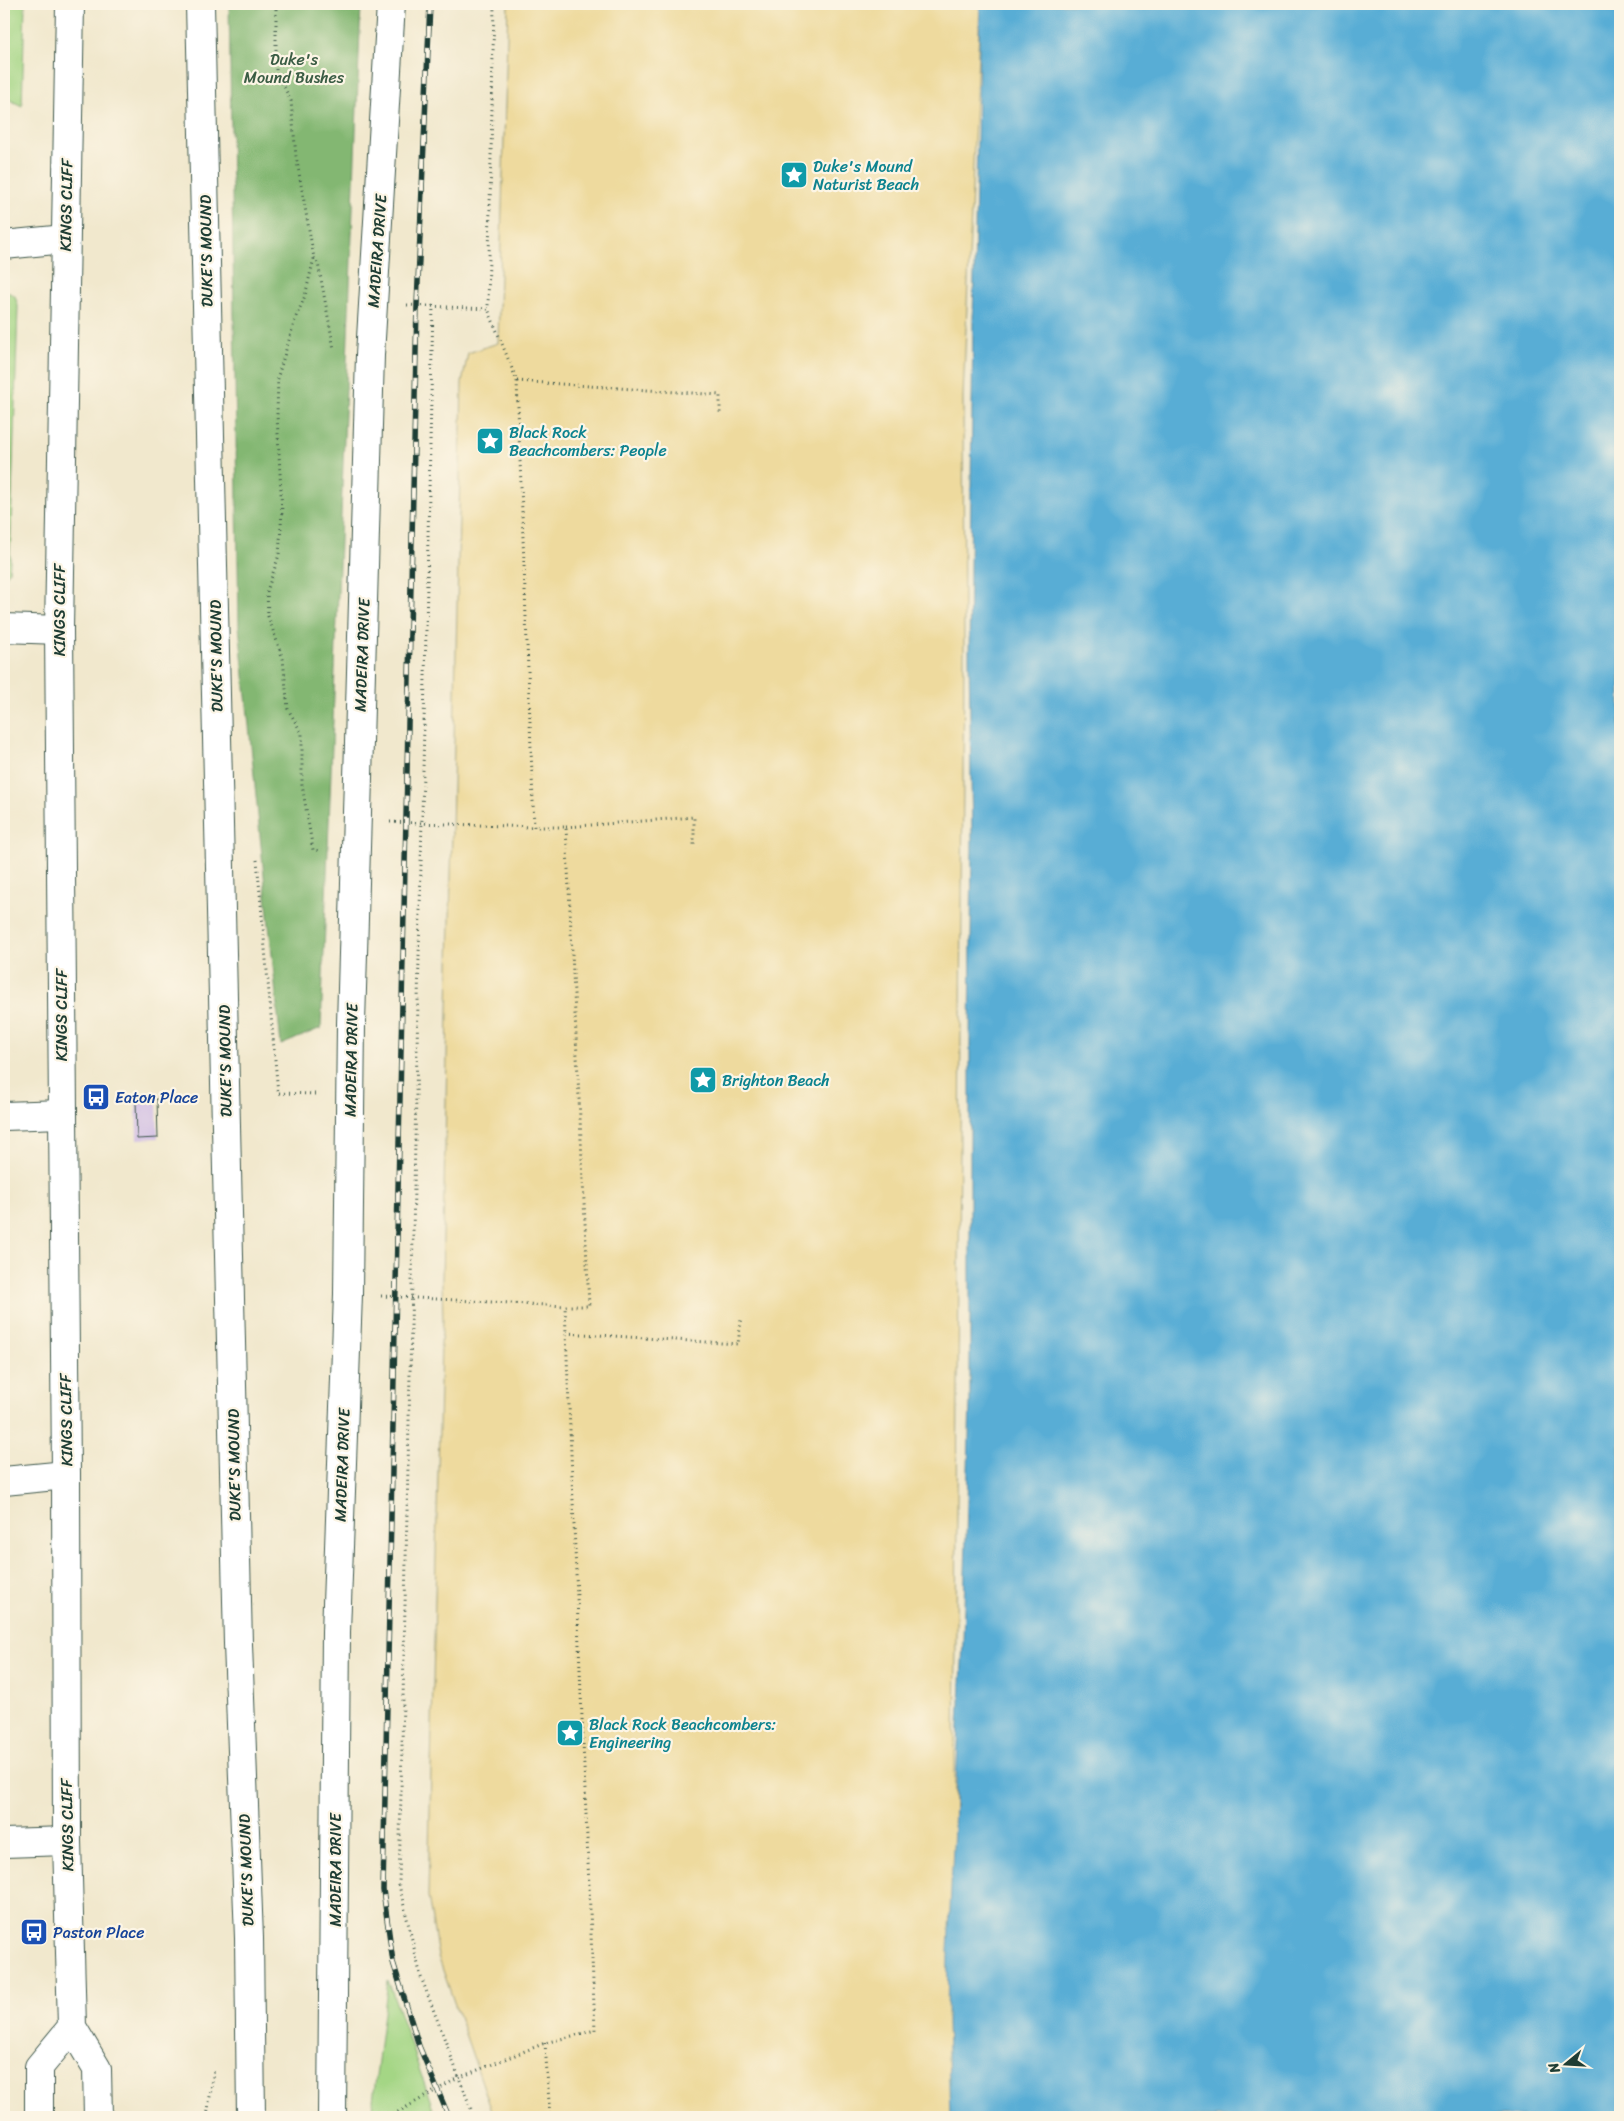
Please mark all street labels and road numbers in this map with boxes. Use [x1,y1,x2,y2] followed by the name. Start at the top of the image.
[51,157,81,252] street label: KINGS CLIFF
[359,192,396,309] street label: MADEIRA DRIVE
[191,194,221,307] street label: DUKE'S MOUND
[45,562,74,656] street label: KINGS CLIFF
[346,597,379,712] street label: MADEIRA DRIVE
[201,599,231,712] street label: DUKE'S MOUND
[47,967,76,1061] street label: KINGS CLIFF
[336,1002,367,1117] street label: MADEIRA DRIVE
[210,1004,240,1117] street label: DUKE'S MOUND
[51,1372,81,1467] street label: KINGS CLIFF
[326,1407,359,1522] street label: MADEIRA DRIVE
[219,1408,249,1521] street label: DUKE'S MOUND
[52,1777,82,1872] street label: KINGS CLIFF
[321,1812,350,1927] street label: MADEIRA DRIVE
[230,1813,262,1927] street label: DUKE'S MOUND

